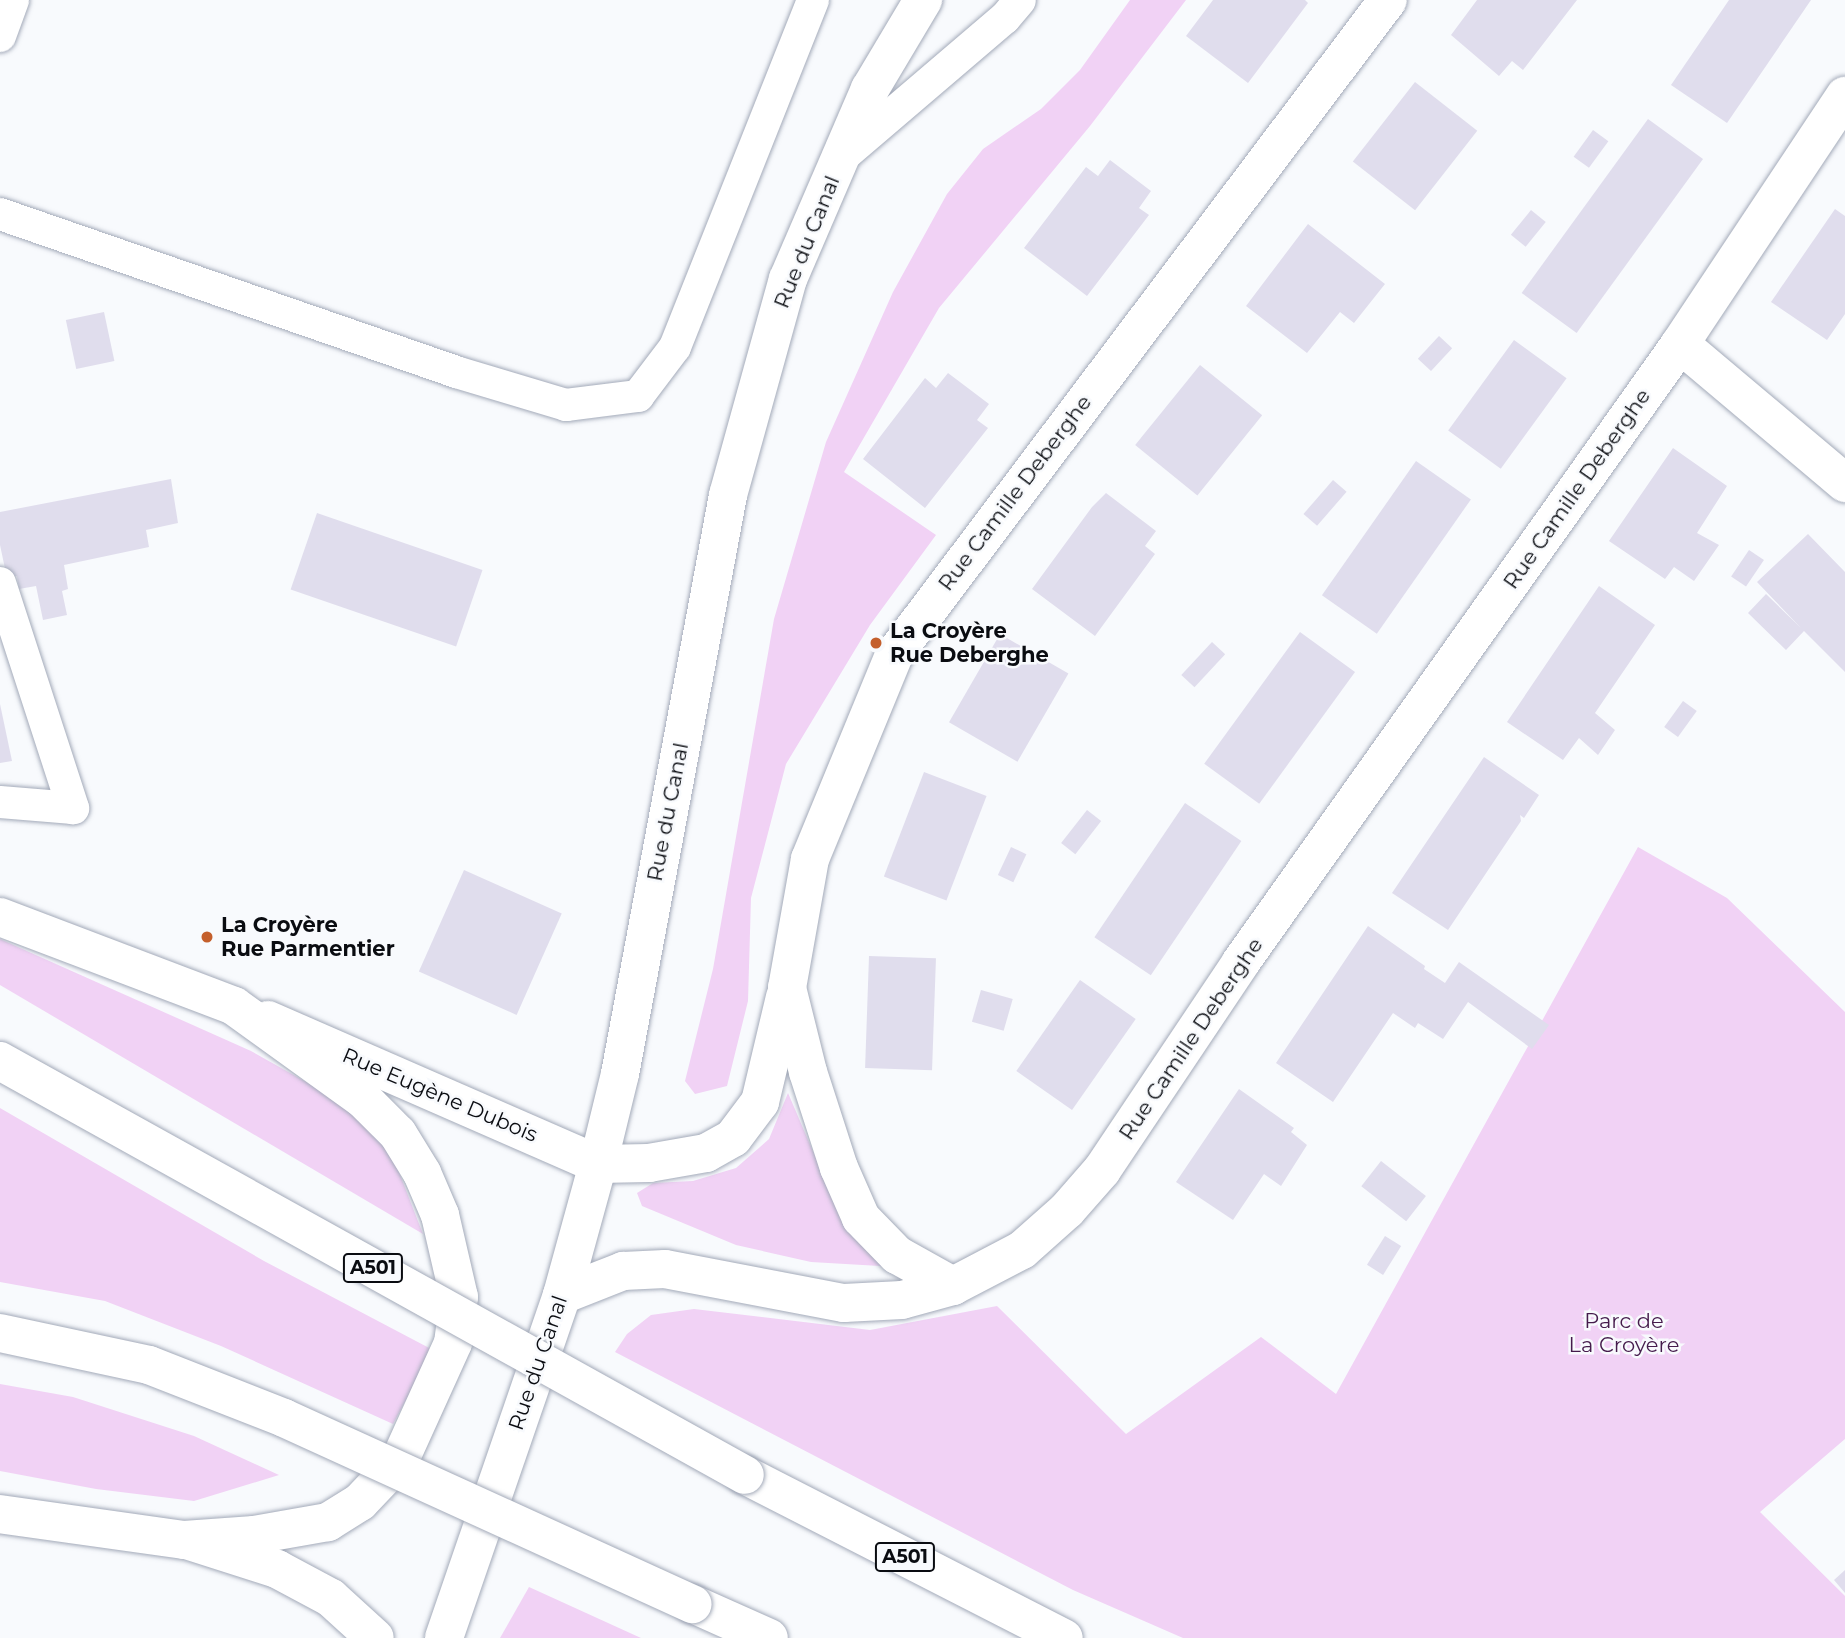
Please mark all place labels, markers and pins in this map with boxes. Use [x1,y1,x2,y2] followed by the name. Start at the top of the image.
[890,618,1049,668] place label: La Croyère Rue Deberghe
[868,635,884,651] marker: La Croyère Rue Deberghe
[221,912,395,962] place label: La Croyère Rue Parmentier
[199,929,215,945] marker: La Croyère Rue Parmentier

